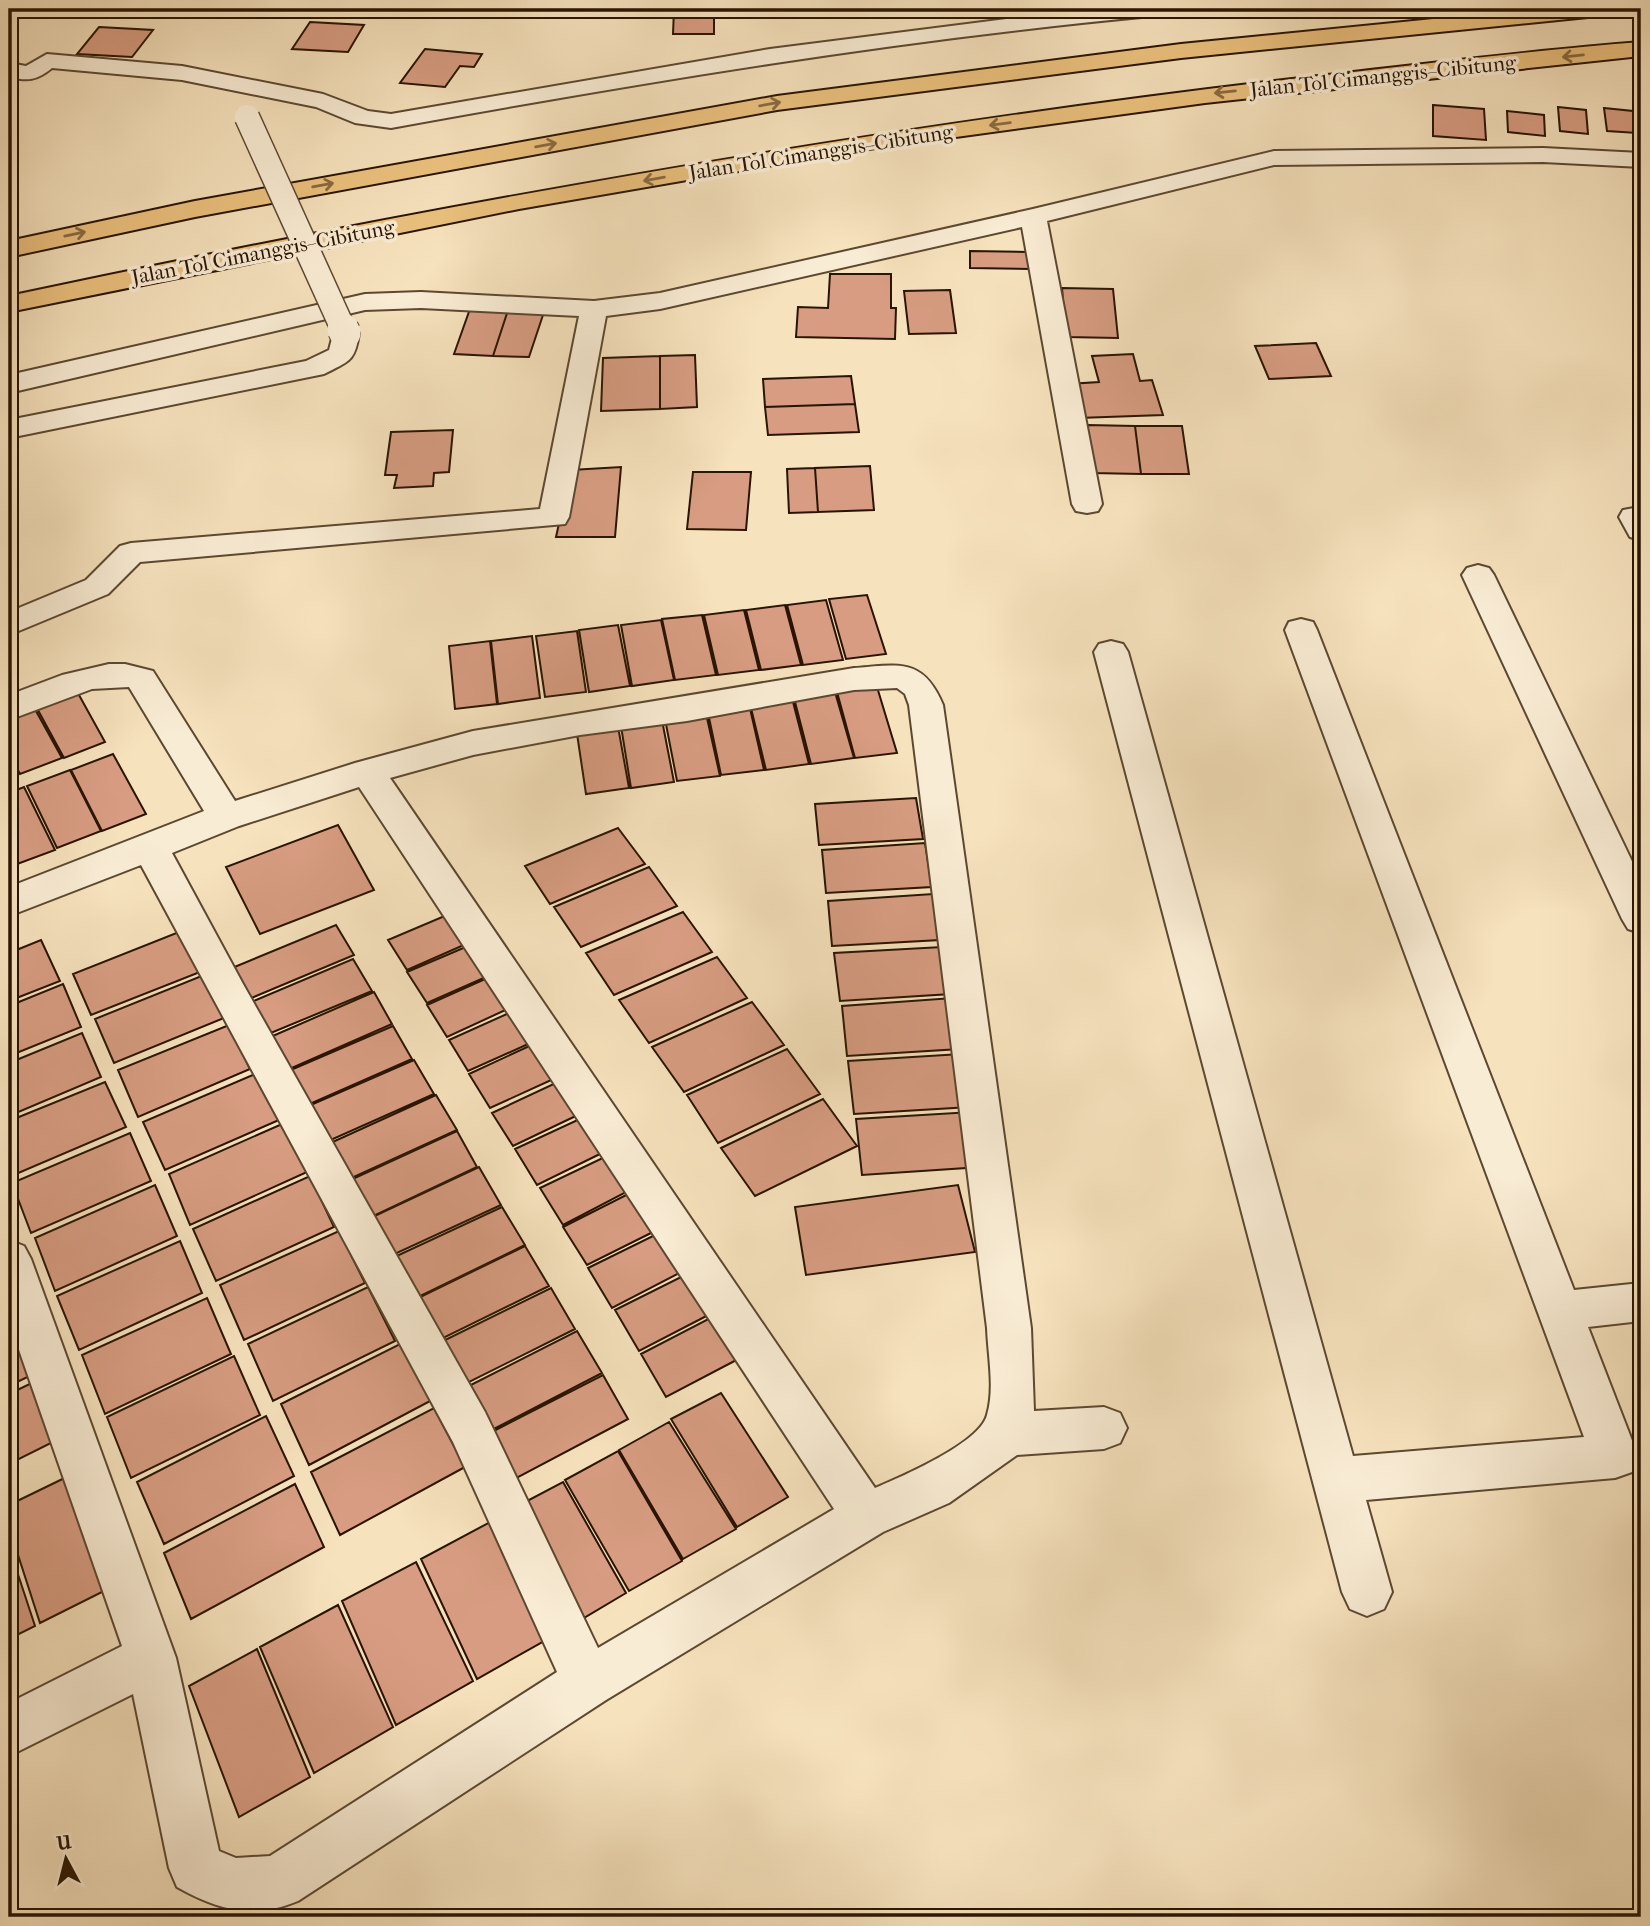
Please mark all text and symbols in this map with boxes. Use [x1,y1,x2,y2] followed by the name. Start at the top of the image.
[1247,50,1518,102] street label: Jalan Tol Cimanggis–Cibitung
[1563,50,1585,63] one-way arrow
[1214,86,1237,99] one-way arrow
[758,97,781,110] one-way arrow
[989,117,1012,130] one-way arrow
[685,119,956,185] street label: Jalan Tol Cimanggis–Cibitung
[535,138,557,151] one-way arrow
[643,173,666,186] one-way arrow
[311,178,334,192] one-way arrow
[128,215,397,290] street label: Jalan Tol Cimanggis–Cibitung
[63,227,86,241] one-way arrow
[32,1825,102,1895] north arrow
[54,1831,73,1855] text: U

